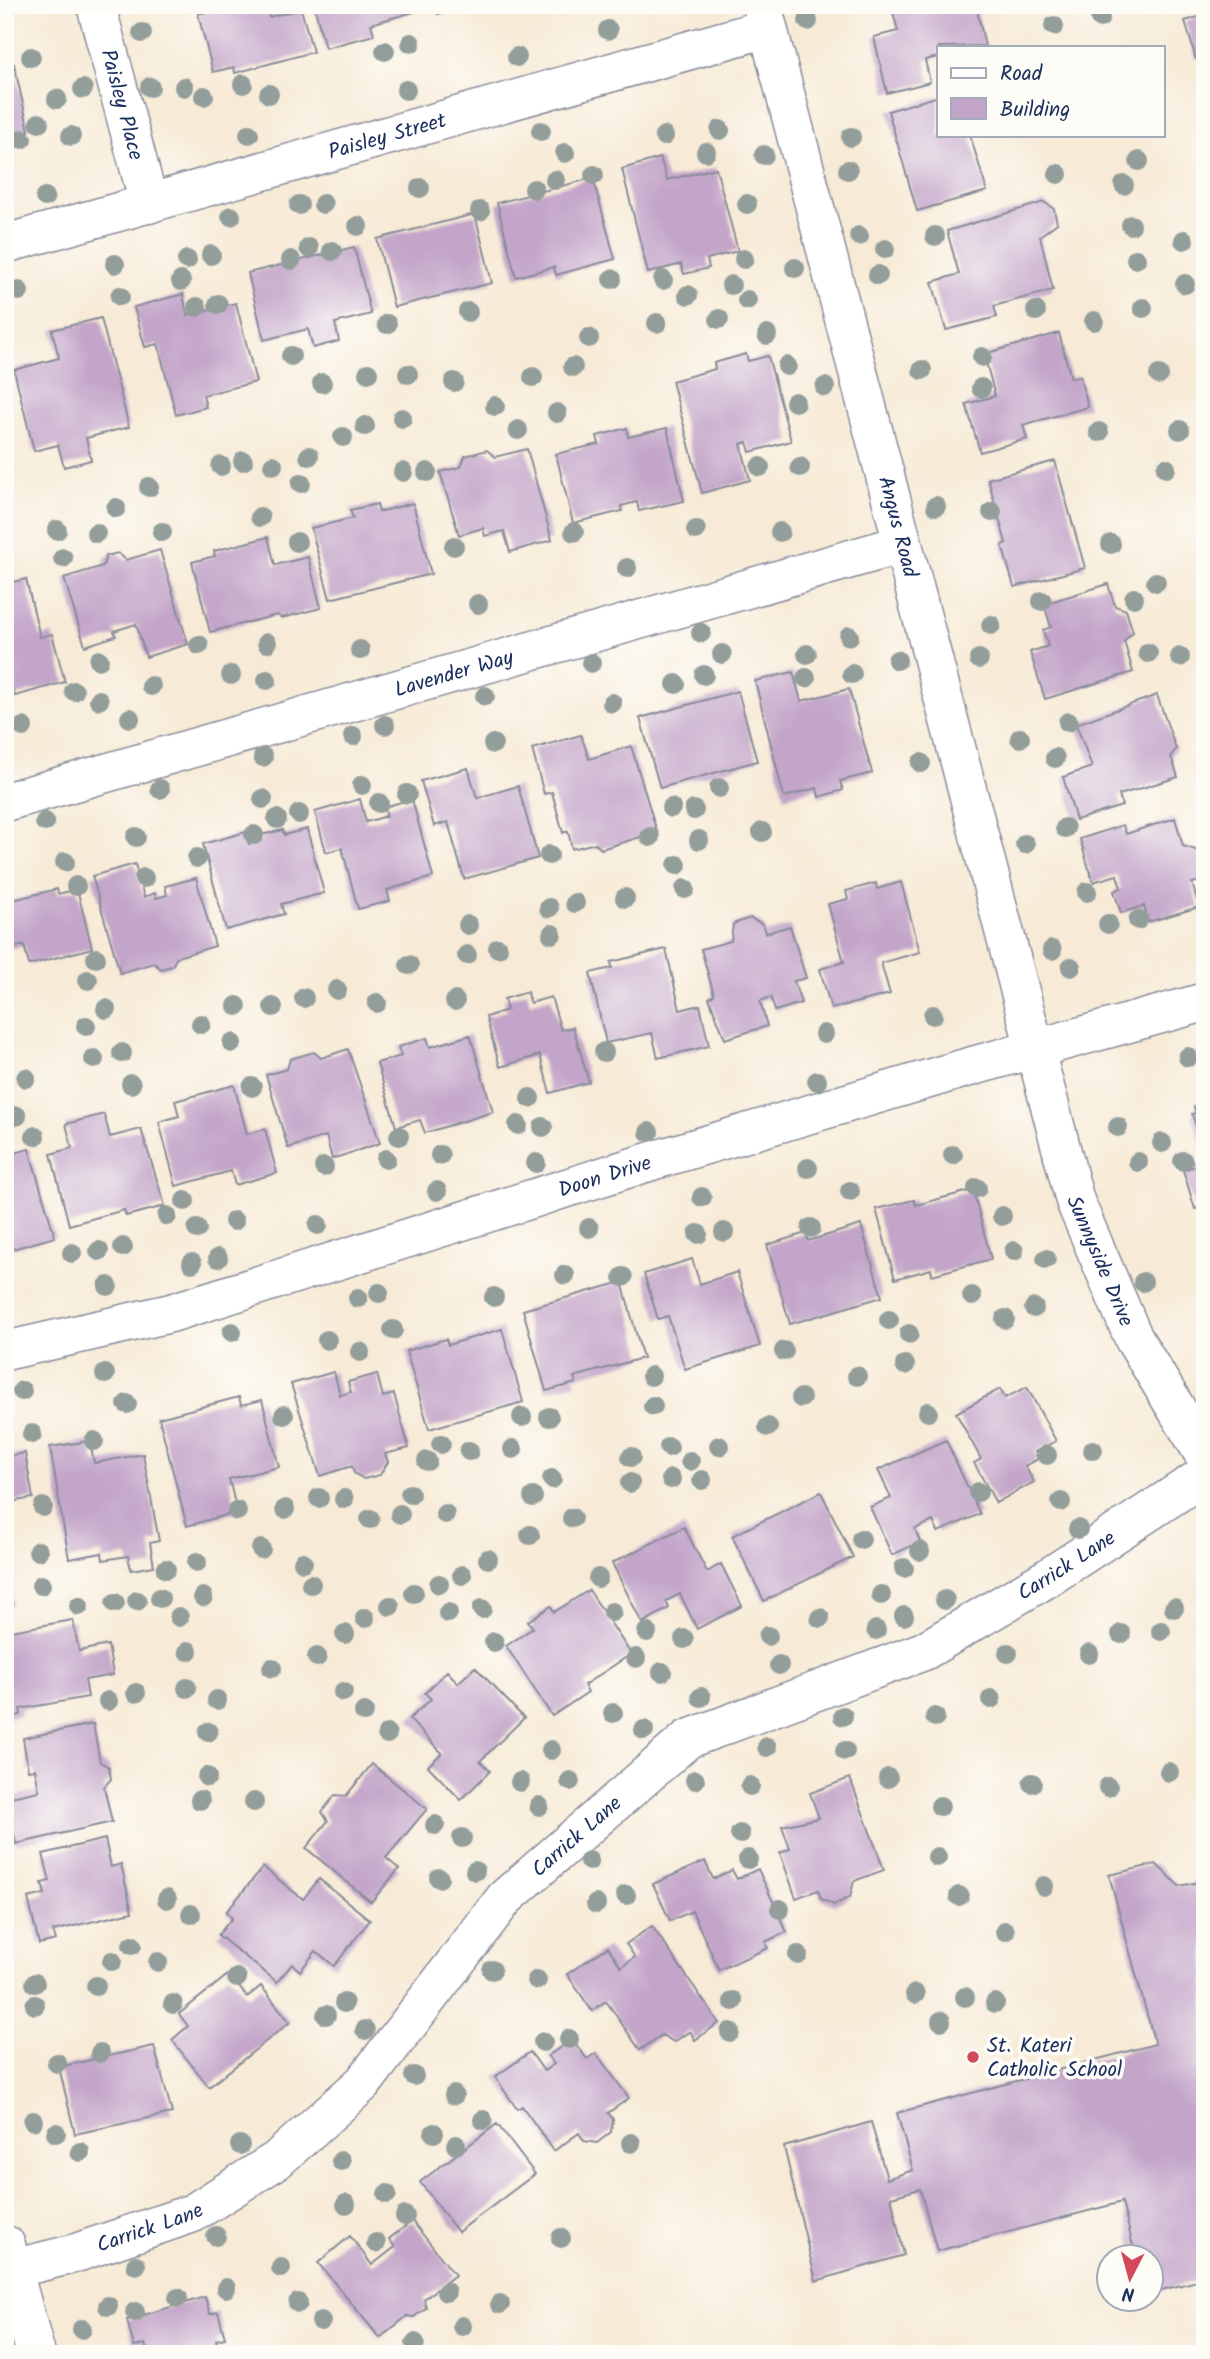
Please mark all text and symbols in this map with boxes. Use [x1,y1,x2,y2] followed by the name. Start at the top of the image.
[91,46,152,164] street label: Paisley Place
[937,46,1164,136] legend
[1000,58,1043,91] text: Road
[1000,94,1070,127] text: Building
[324,105,451,170] street label: Paisley Street
[868,473,926,582] street label: Angus Road
[391,642,518,707] street label: Lavender Way
[554,1147,656,1208] street label: Doon Drive
[1056,1190,1142,1332] street label: Sunnyside Drive
[1012,1522,1123,1610] street label: Carrick Lane
[525,1788,630,1886] street label: Carrick Lane
[987,2030,1122,2087] place label: St. Kateri Catholic School
[965,2049,981,2065] marker: St. Kateri Catholic School
[92,2195,211,2263] street label: Carrick Lane
[1094,2244,1164,2314] north arrow
[1121,2277,1136,2308] text: N

